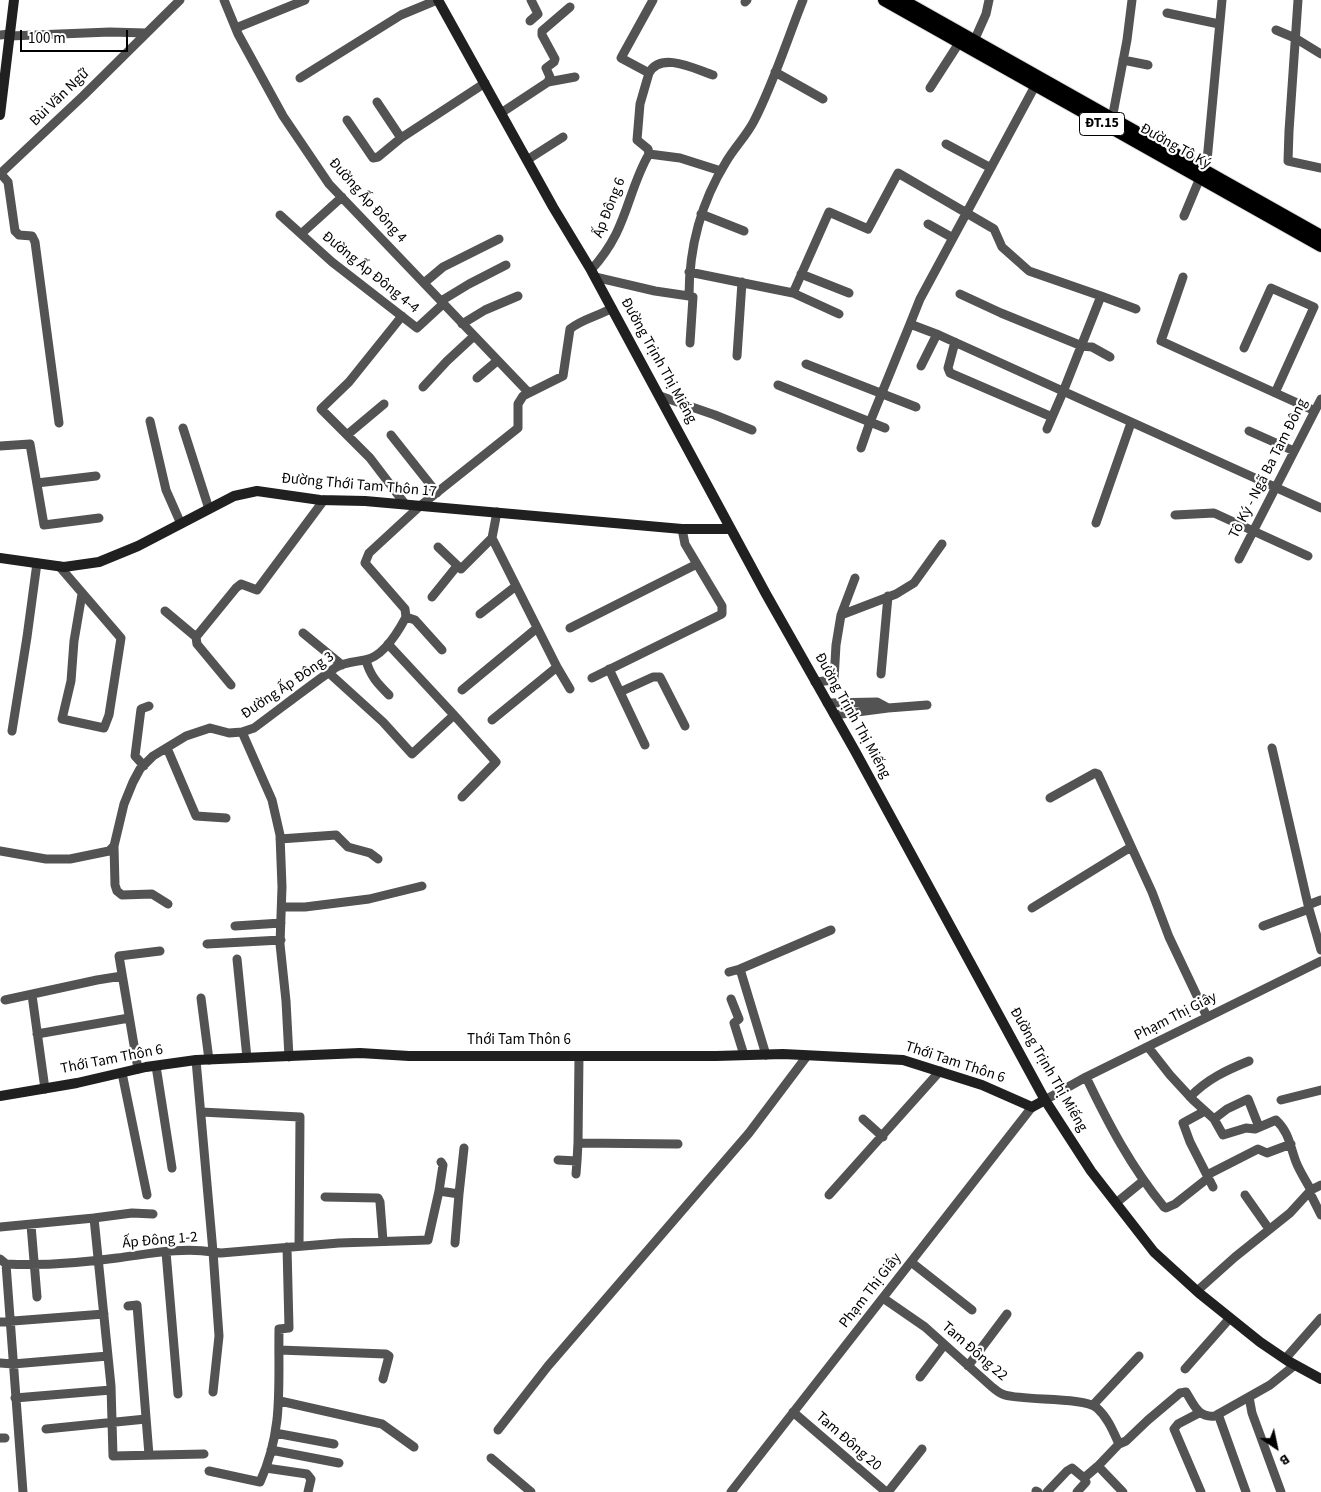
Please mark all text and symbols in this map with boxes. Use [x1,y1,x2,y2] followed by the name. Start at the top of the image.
[22,20,130,52] scale bar
[28,28,66,49] text: 100 m
[27,65,93,131] street label: Bùi Văn Ngữ
[1080,112,1124,136] road number: ĐT.15
[1136,120,1214,174] street label: Đường Tô Ký
[324,155,410,247] street label: Đường Ấp Đông 4
[590,175,630,241] street label: Ấp Đông 6
[318,228,422,318] street label: Đường Ấp Đông 4-4
[616,295,700,427] street label: Đường Trịnh Thị Miếng
[1226,396,1312,542] street label: Tô Ký - Ngã Ba Tam Đông
[281,470,437,502] street label: Đường Thới Tam Thôn 17
[238,648,338,724] street label: Đường Ấp Đông 3
[810,650,894,782] street label: Đường Trịnh Thị Miếng
[1132,989,1220,1045] street label: Phạm Thị Giây
[1005,1004,1091,1136] street label: Đường Trịnh Thị Miếng
[467,1032,571,1050] street label: Thới Tam Thôn 6
[903,1038,1007,1088] street label: Thới Tam Thôn 6
[59,1041,165,1079] street label: Thới Tam Thôn 6
[122,1229,198,1253] street label: Ấp Đông 1-2
[836,1250,906,1332] street label: Phạm Thị Giây
[937,1319,1011,1385] street label: Tam Đông 22
[811,1409,885,1475] street label: Tam Đông 20
[1251,1422,1301,1472] north arrow
[1275,1449,1294,1470] text: B

